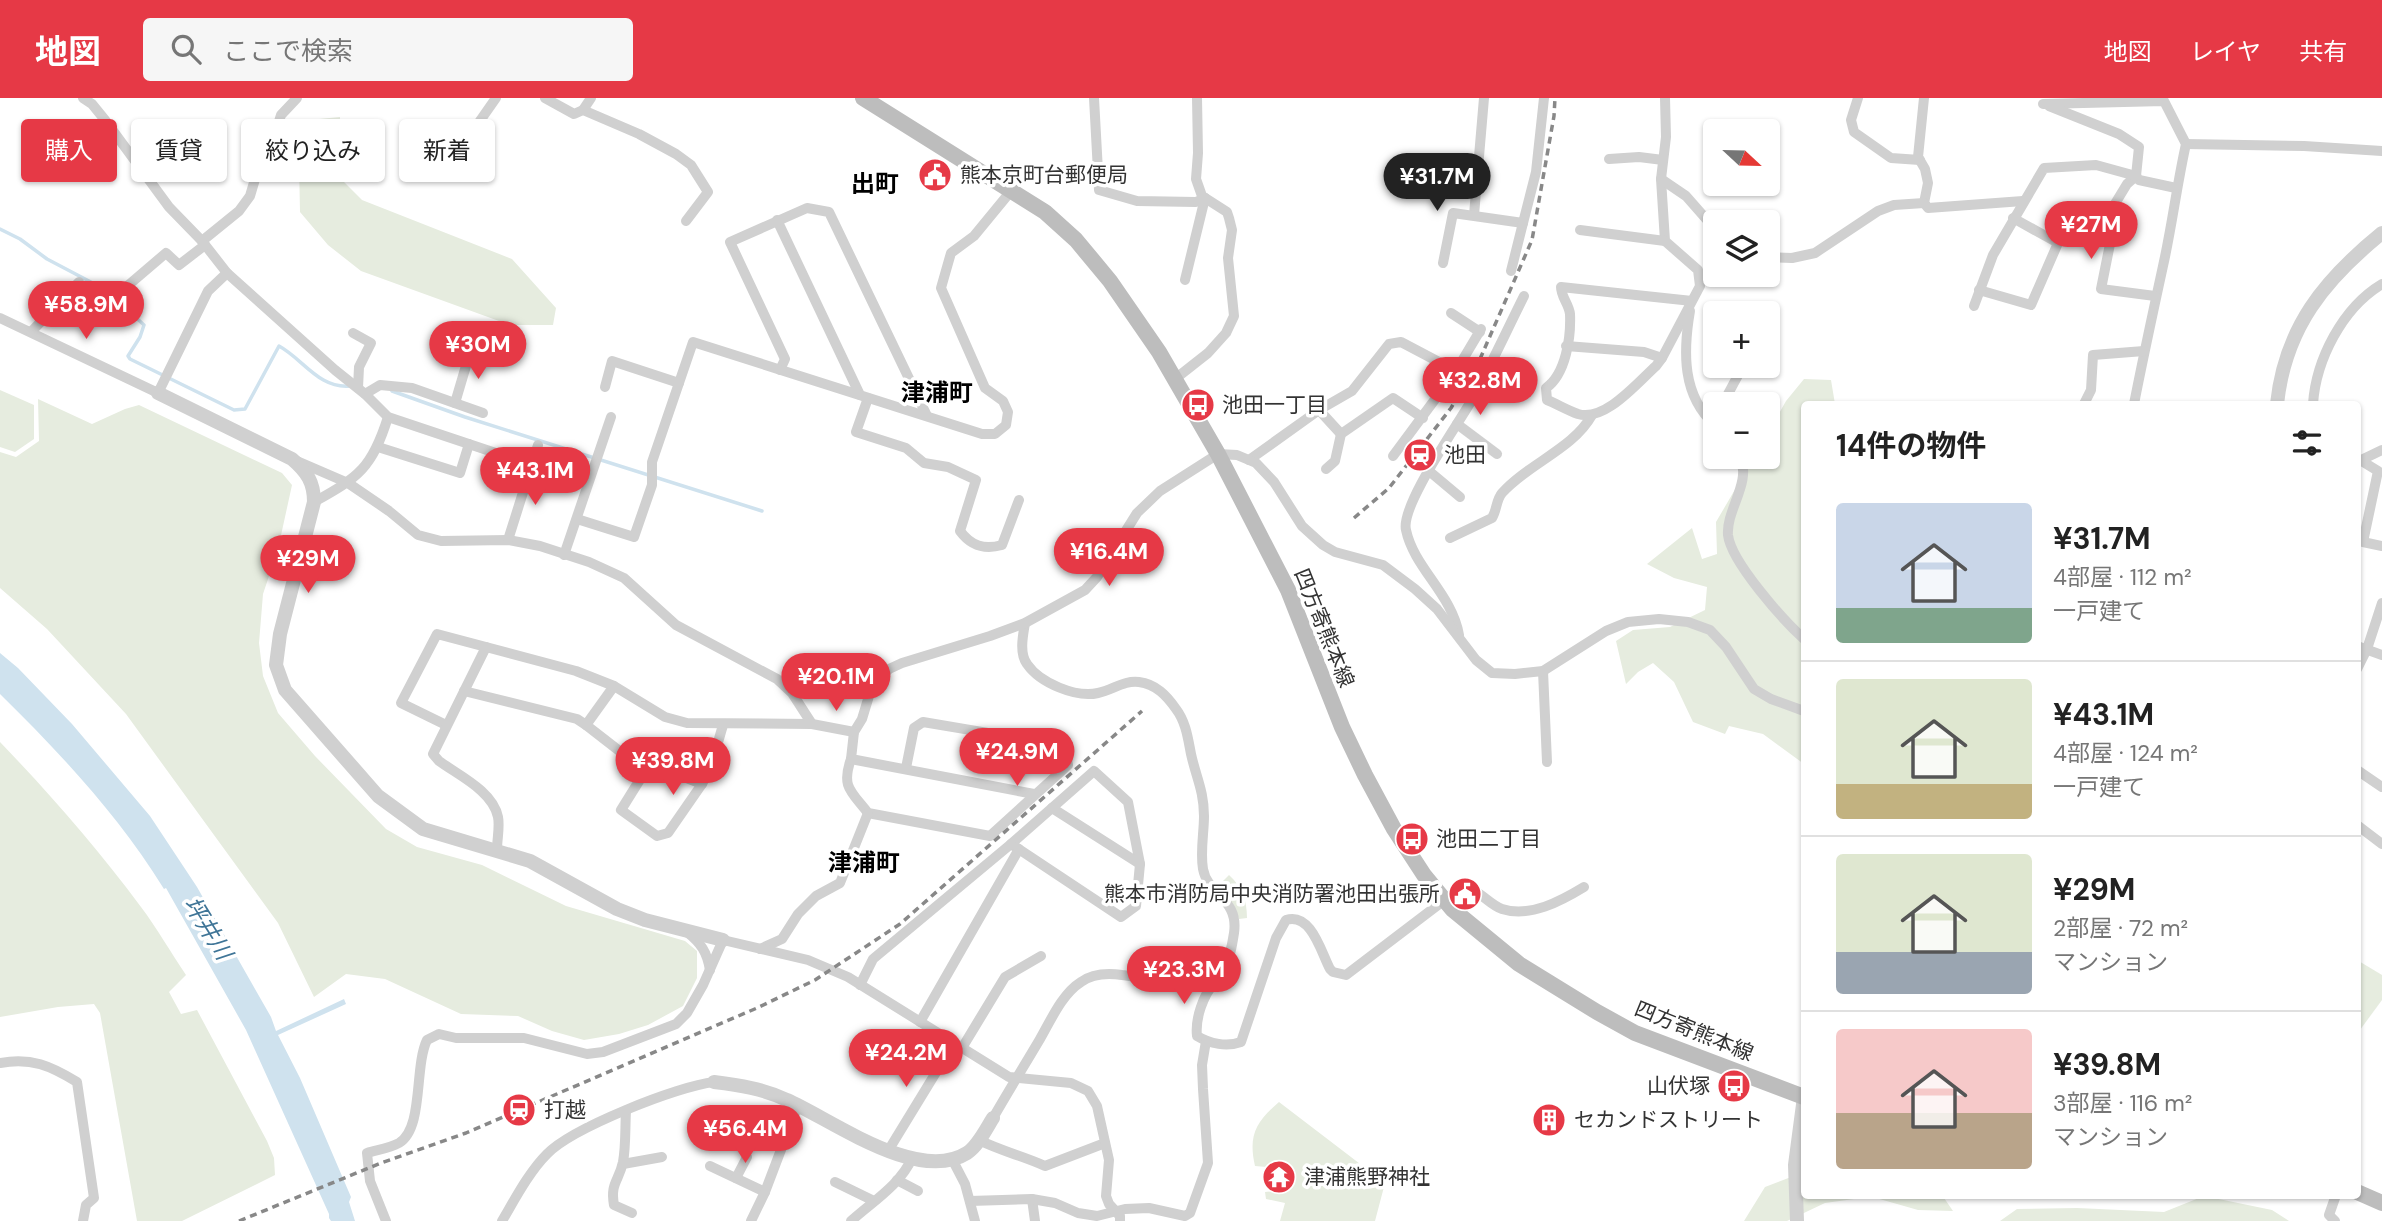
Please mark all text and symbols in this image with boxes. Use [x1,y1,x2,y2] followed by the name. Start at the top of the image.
[143,18,633,81] search box
[35,30,101,73] text: 地図
[167,30,205,68] icon: search
[223,34,353,68] text: ここで検索
[2104,36,2152,67] text: 地図
[2190,36,2261,67] text: レイヤ
[2299,36,2347,67] text: 共有
[21,119,117,182] chip: 購入
[131,119,227,182] chip: 賃貸
[241,119,385,182] chip: 絞り込み
[399,119,495,182] chip: 新着
[1703,119,1780,196] north arrow
[1703,119,1780,469] map controls
[1380,153,1494,213] pin: ¥31.7M
[916,156,954,194] public building icon: 熊本京町台郵便局
[960,161,1128,189] place label: 熊本京町台郵便局
[1400,161,1474,191] text: ¥31.7M
[851,168,899,199] district label: 出町
[2050,202,2132,261] pin: ¥27M
[2061,209,2121,239] text: ¥27M
[1703,210,1780,287] button: layers
[29,282,143,341] pin: ¥58.9M
[44,289,128,319] text: ¥58.9M
[1703,301,1780,378] button: +
[437,322,519,381] pin: ¥30M
[445,329,511,359] text: ¥30M
[1423,358,1537,417] pin: ¥32.8M
[1439,365,1521,395] text: ¥32.8M
[901,377,973,408] district label: 津浦町
[1179,386,1217,424] bus stop icon: 池田一丁目
[1222,391,1327,419] place label: 池田一丁目
[1703,392,1780,469] button: −
[2288,424,2326,462] icon: filters
[1836,426,1986,465] text: 14件の物件
[1401,436,1439,474] station icon: 池田
[1444,441,1486,469] place label: 池田
[478,448,592,507] pin: ¥43.1M
[496,455,574,485] text: ¥43.1M
[2053,519,2151,558] text: ¥31.7M
[1052,528,1166,588] pin: ¥16.4M
[1892,531,1976,615] icon: home
[267,536,349,595] pin: ¥29M
[1070,536,1148,566] text: ¥16.4M
[276,543,340,573] text: ¥29M
[2053,562,2192,592] text: 4部屋 · 112 m²
[1287,564,1361,692] street label: 四方寄熊本線
[2053,596,2145,626] text: 一戸建て
[779,654,893,713] pin: ¥20.1M
[797,661,875,691] text: ¥20.1M
[2053,695,2154,734] text: ¥43.1M
[1892,707,1976,791] icon: home
[960,728,1074,788] pin: ¥24.9M
[975,736,1059,766] text: ¥24.9M
[616,738,730,797] pin: ¥39.8M
[2053,738,2198,768] text: 4部屋 · 124 m²
[632,745,714,775] text: ¥39.8M
[2053,772,2145,802] text: 一戸建て
[1393,820,1431,858] bus stop icon: 池田二丁目
[1436,825,1541,853] place label: 池田二丁目
[828,847,900,878] district label: 津浦町
[2053,870,2135,909] text: ¥29M
[1446,875,1484,913] public building icon: 熊本市消防局中央消防署池田出張所
[1104,880,1440,908] place label: 熊本市消防局中央消防署池田出張所
[1892,882,1976,966] icon: home
[177,891,241,968] water label: 坪井川
[2053,913,2188,943] text: 2部屋 · 72 m²
[1127,946,1241,1006] pin: ¥23.3M
[2053,947,2168,977] text: マンション
[1143,954,1225,984] text: ¥23.3M
[1630,994,1758,1068] street label: 四方寄熊本線
[849,1030,963,1089] pin: ¥24.2M
[865,1037,947,1067] text: ¥24.2M
[2053,1045,2161,1084] text: ¥39.8M
[1892,1057,1976,1141] icon: home
[1715,1067,1753,1105] bus stop icon: 山伏塚
[1647,1072,1710,1100] place label: 山伏塚
[2053,1088,2192,1118] text: 3部屋 · 116 m²
[500,1091,538,1129] station icon: 打越
[544,1096,586,1124] place label: 打越
[1530,1101,1568,1139] building icon: セカンドストリート
[688,1105,802,1165] pin: ¥56.4M
[1574,1106,1763,1134] place label: セカンドストリート
[703,1113,787,1143] text: ¥56.4M
[2053,1122,2168,1152] text: マンション
[1260,1158,1298,1196] temple icon: 津浦熊野神社
[1304,1163,1430,1191] place label: 津浦熊野神社

